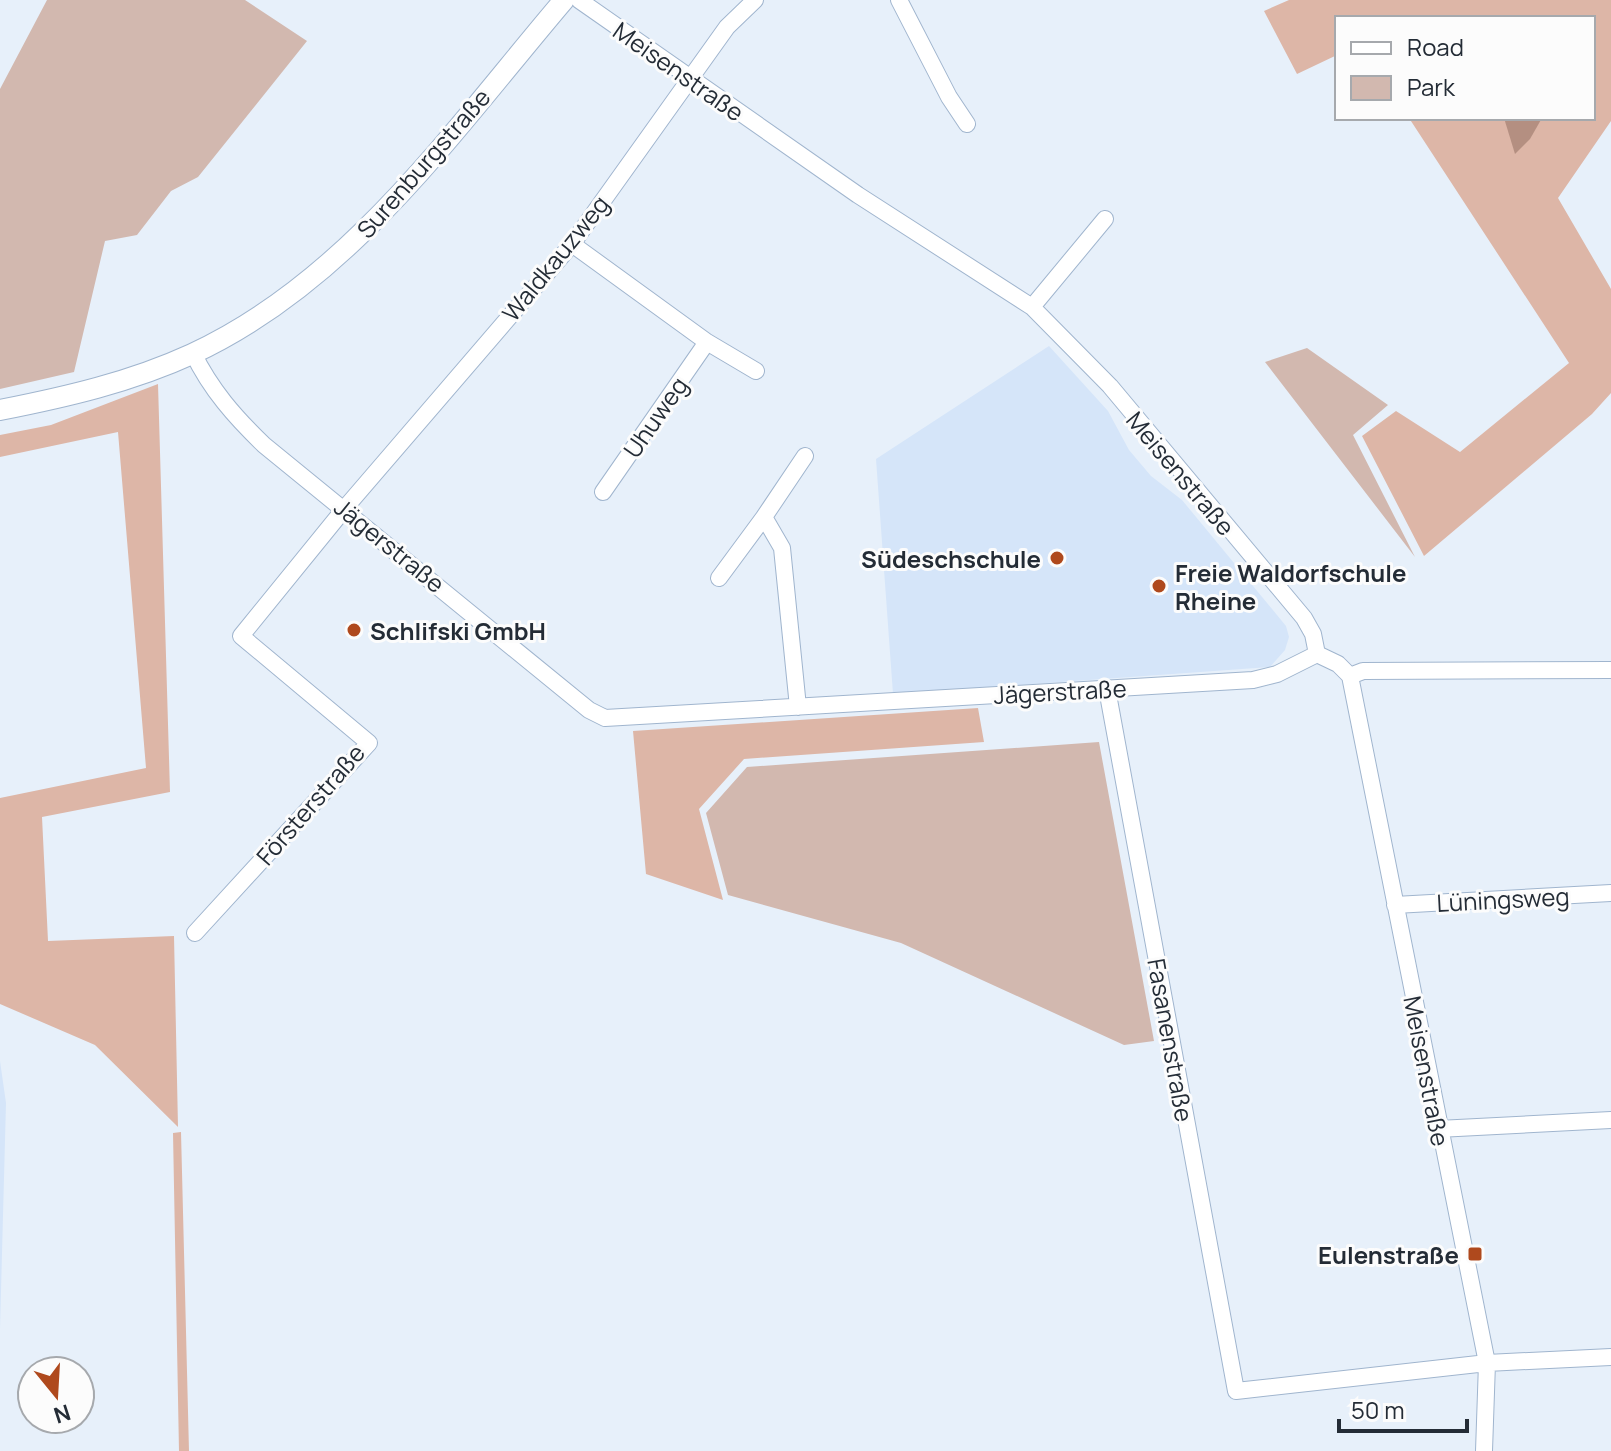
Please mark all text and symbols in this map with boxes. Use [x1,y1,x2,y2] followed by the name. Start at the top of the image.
[607,14,751,128] street label: Meisenstraße
[1335,16,1595,120] legend
[1407,30,1464,63] text: Road
[1407,70,1456,103] text: Park
[349,81,497,245] street label: Surenburgstraße
[494,188,616,328] street label: Waldkauzweg
[615,370,695,464] street label: Uhuweg
[1119,404,1243,542] street label: Meisenstraße
[328,490,452,600] street label: Jägerstraße
[861,542,1041,575] place label: Südeschschule
[1048,549,1066,567] marker: Südeschschule
[1175,556,1407,617] place label: Freie Waldorfschule Rheine
[1150,577,1168,595] marker: Freie Waldorfschule Rheine
[370,614,546,647] place label: Schlifski GmbH
[345,621,363,639] marker: Schlifski GmbH
[993,671,1127,711] street label: Jägerstraße
[248,737,372,871] street label: Försterstraße
[1436,879,1570,919] street label: Lüningsweg
[1140,956,1202,1124] street label: Fasanenstraße
[1396,993,1458,1149] street label: Meisenstraße
[1318,1238,1459,1271] place label: Eulenstraße
[1466,1245,1484,1263] marker: Eulenstraße
[16,1355,96,1435] north arrow
[1339,1383,1467,1433] scale bar
[1351,1393,1405,1426] text: 50 m
[50,1397,74,1431] text: N

